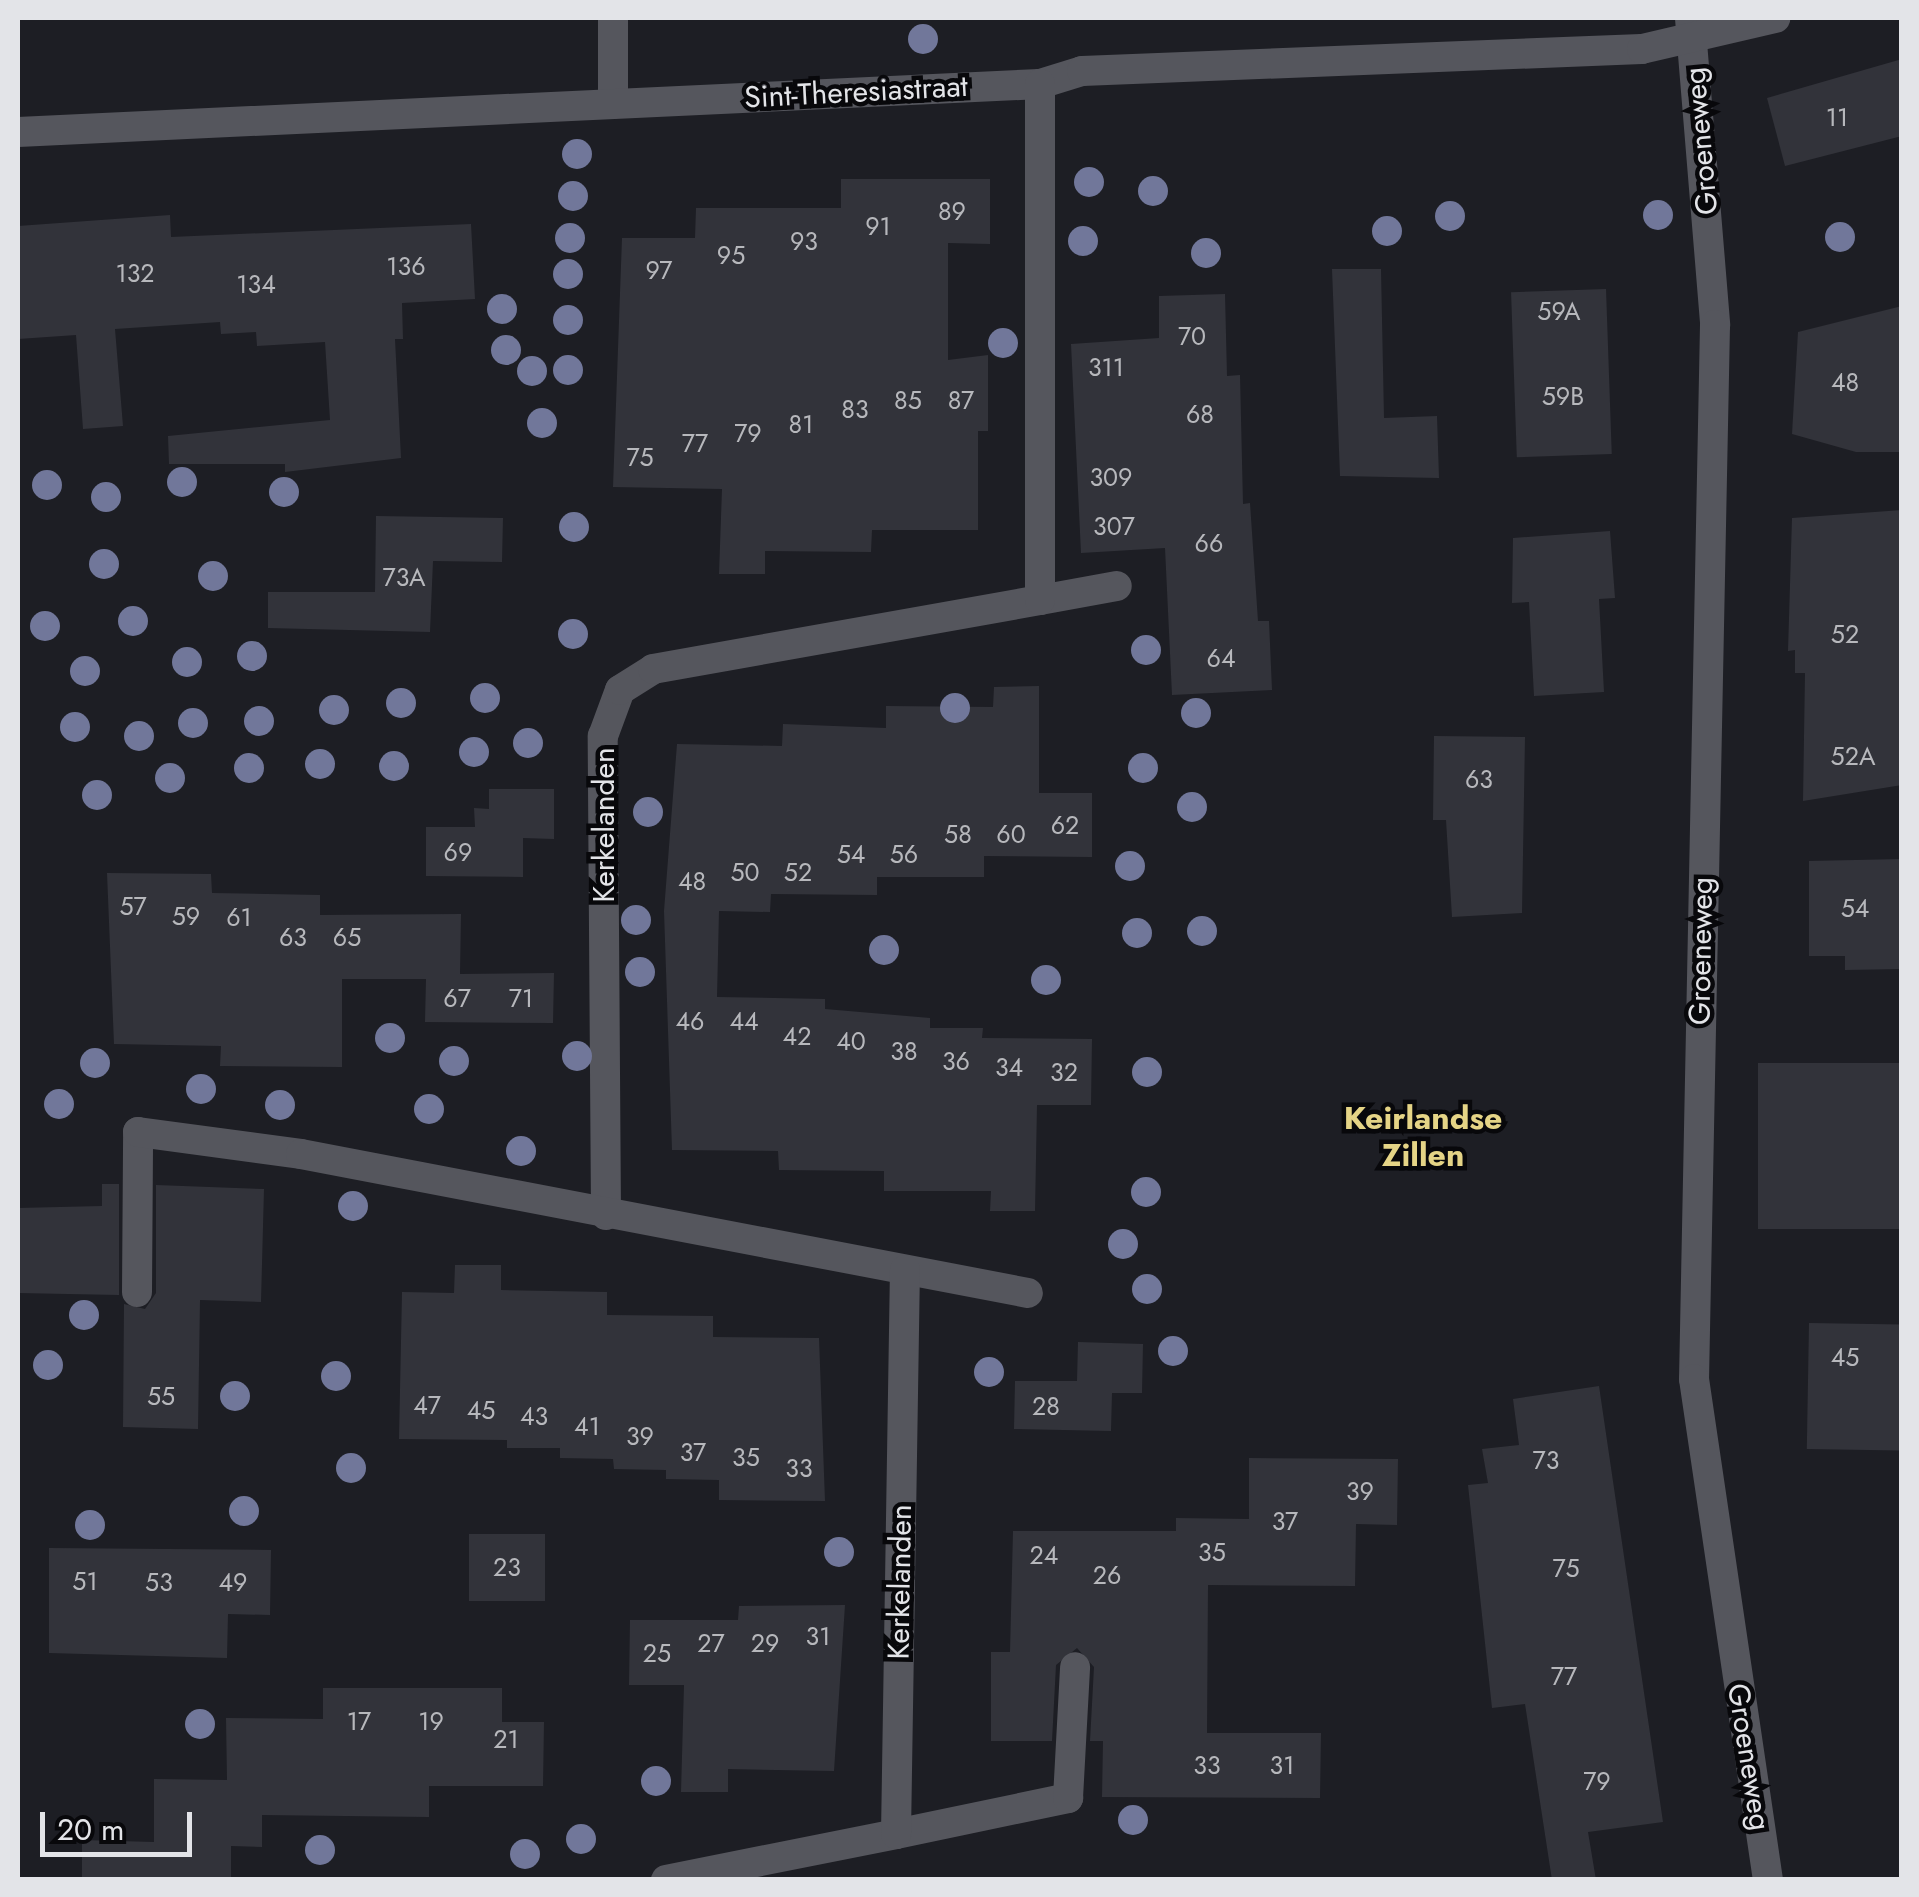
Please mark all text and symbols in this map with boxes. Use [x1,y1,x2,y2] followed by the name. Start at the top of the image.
[1677,66,1725,216] street label: Groeneweg
[743,68,969,116] street label: Sint-Theresiastraat
[1826,102,1848,132] house number: 11
[938,196,966,226] house number: 89
[865,211,891,241] house number: 91
[790,226,818,256] house number: 93
[717,240,745,270] house number: 95
[386,251,426,281] house number: 136
[646,255,672,285] house number: 97
[115,258,155,288] house number: 132
[236,269,276,299] house number: 134
[1537,296,1581,326] house number: 59A
[1178,321,1206,351] house number: 70
[1088,352,1124,382] house number: 311
[1831,367,1859,397] house number: 48
[1542,381,1584,411] house number: 59B
[894,385,922,415] house number: 85
[948,385,974,415] house number: 87
[841,394,869,424] house number: 83
[1186,399,1214,429] house number: 68
[789,409,813,439] house number: 81
[734,418,762,448] house number: 79
[682,428,708,458] house number: 77
[626,442,654,472] house number: 75
[1089,462,1133,492] house number: 309
[1093,511,1135,541] house number: 307
[1195,528,1223,558] house number: 66
[383,562,425,592] house number: 73A
[1831,619,1859,649] house number: 52
[1207,643,1235,673] house number: 64
[1831,741,1875,771] house number: 52A
[586,747,622,903] street label: Kerkelanden
[1465,764,1493,794] house number: 63
[1051,810,1079,840] house number: 62
[944,819,972,849] house number: 58
[996,819,1026,849] house number: 60
[444,837,472,867] house number: 69
[837,839,865,869] house number: 54
[890,839,918,869] house number: 56
[730,857,760,887] house number: 50
[784,857,812,887] house number: 52
[678,866,706,896] house number: 48
[1682,877,1720,1025] street label: Groeneweg
[119,891,147,921] house number: 57
[1841,893,1869,923] house number: 54
[172,901,200,931] house number: 59
[226,902,252,932] house number: 61
[279,922,307,952] house number: 63
[333,922,361,952] house number: 65
[443,983,471,1013] house number: 67
[509,983,533,1013] house number: 71
[676,1006,704,1036] house number: 46
[729,1006,759,1036] house number: 44
[783,1021,811,1051] house number: 42
[836,1026,866,1056] house number: 40
[890,1036,918,1066] house number: 38
[942,1046,970,1076] house number: 36
[995,1052,1023,1082] house number: 34
[1050,1057,1078,1087] house number: 32
[1344,1100,1502,1175] district label: Keirlandse Zillen
[1831,1342,1859,1372] house number: 45
[147,1381,175,1411] house number: 55
[413,1390,441,1420] house number: 47
[1032,1391,1060,1421] house number: 28
[467,1395,495,1425] house number: 45
[520,1401,548,1431] house number: 43
[574,1411,600,1441] house number: 41
[626,1421,654,1451] house number: 39
[680,1437,706,1467] house number: 37
[732,1442,760,1472] house number: 35
[1533,1445,1559,1475] house number: 73
[785,1453,813,1483] house number: 33
[1346,1476,1374,1506] house number: 39
[881,1504,919,1660] street label: Kerkelanden
[1272,1506,1298,1536] house number: 37
[1198,1537,1226,1567] house number: 35
[1030,1540,1058,1570] house number: 24
[493,1552,521,1582] house number: 23
[1552,1553,1580,1583] house number: 75
[1093,1560,1121,1590] house number: 26
[72,1566,98,1596] house number: 51
[145,1567,173,1597] house number: 53
[219,1567,247,1597] house number: 49
[806,1621,830,1651] house number: 31
[697,1628,725,1658] house number: 27
[751,1628,779,1658] house number: 29
[643,1638,671,1668] house number: 25
[1551,1661,1577,1691] house number: 77
[1720,1681,1778,1833] street label: Groeneweg
[347,1706,371,1736] house number: 17
[418,1706,444,1736] house number: 19
[493,1724,519,1754] house number: 21
[1193,1750,1221,1780] house number: 33
[1270,1750,1294,1780] house number: 31
[1583,1766,1611,1796] house number: 79
[45,1792,198,1854] scale bar
[57,1808,124,1851] text: 20 m

